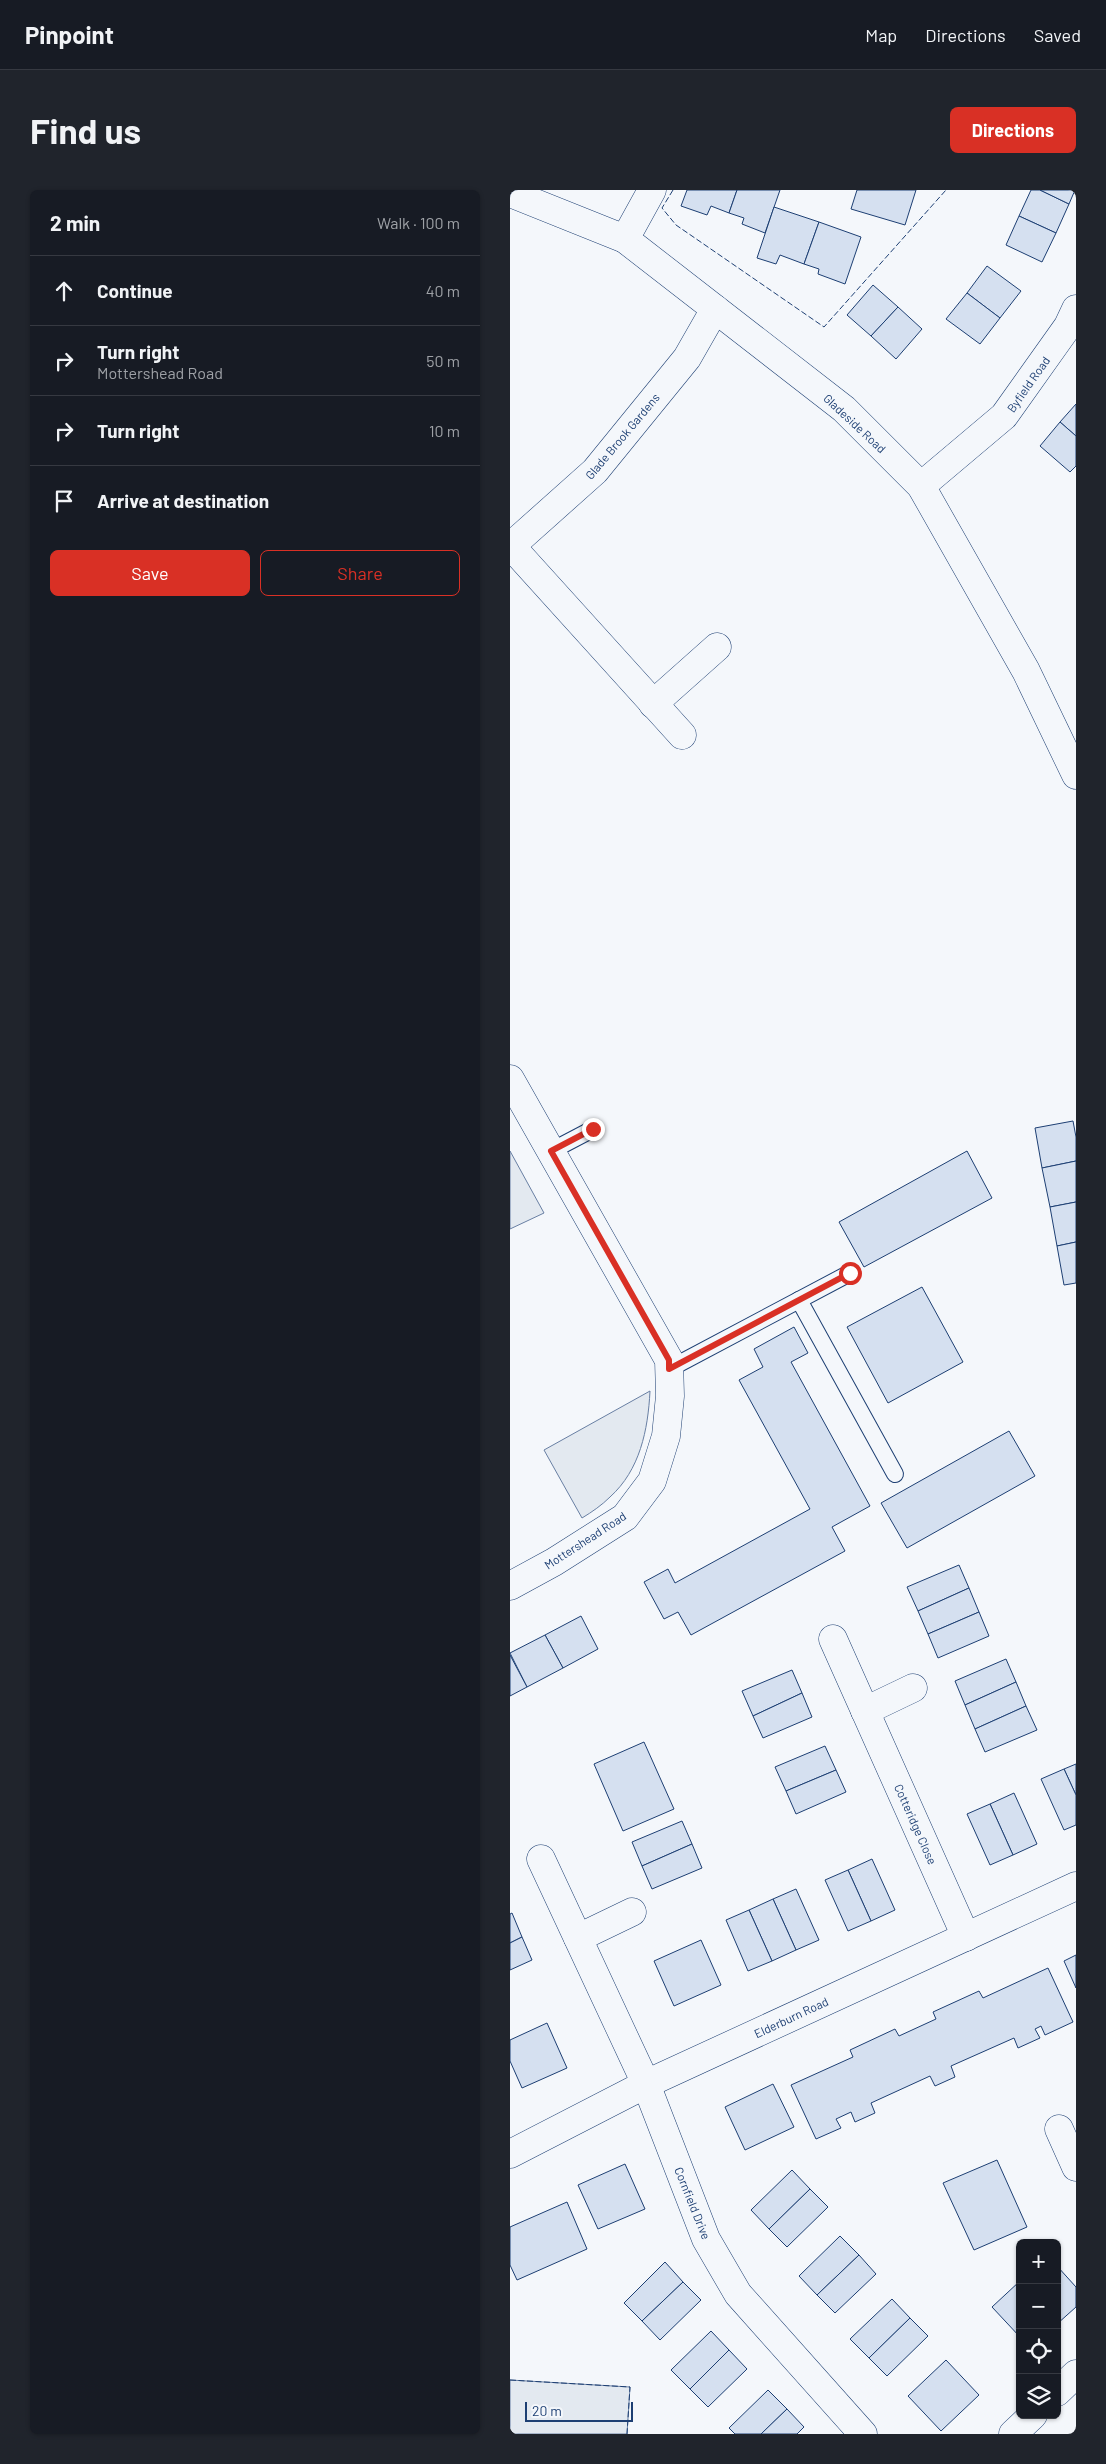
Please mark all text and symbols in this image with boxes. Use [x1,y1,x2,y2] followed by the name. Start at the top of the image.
[25,20,114,49] text: Pinpoint
[865,24,897,46] text: Map
[925,24,1006,46] text: Directions
[1034,24,1081,46] text: Saved
[950,107,1076,153] button: Directions
[30,109,141,151] text: Find us
[50,210,100,235] text: 2 min
[377,213,460,232] text: Walk · 100 m
[50,277,78,305] icon: ahead
[97,279,173,302] text: Continue
[426,281,460,300] text: 40 m
[97,340,179,363] text: Turn right
[50,347,78,375] icon: right
[426,351,460,370] text: 50 m
[1004,353,1052,415] street label: Byfield Road
[97,363,223,382] text: Mottershead Road
[582,390,662,482] street label: Glade Brook Gardens
[821,391,889,455] street label: Gladeside Road
[50,417,78,445] icon: right
[97,419,179,442] text: Turn right
[429,421,460,440] text: 10 m
[50,487,78,515] icon: arrive
[97,489,269,512] text: Arrive at destination
[50,550,250,596] button: Save
[260,550,460,596] button: Share
[582,1118,605,1141] route end
[839,1262,862,1285] route start
[542,1508,628,1572] street label: Mottershead Road
[892,1782,940,1866] street label: Cotteridge Close
[752,1994,830,2040] street label: Elderburn Road
[672,2165,714,2241] street label: Cornfield Drive
[1016,2239,1061,2419] map controls
[1016,2239,1061,2284] button: +
[1016,2284,1061,2329] button: −
[1016,2329,1061,2374] button: locate
[1016,2374,1061,2419] button: layers
[525,2399,632,2422] scale bar
[532,2402,562,2419] text: 20 m

